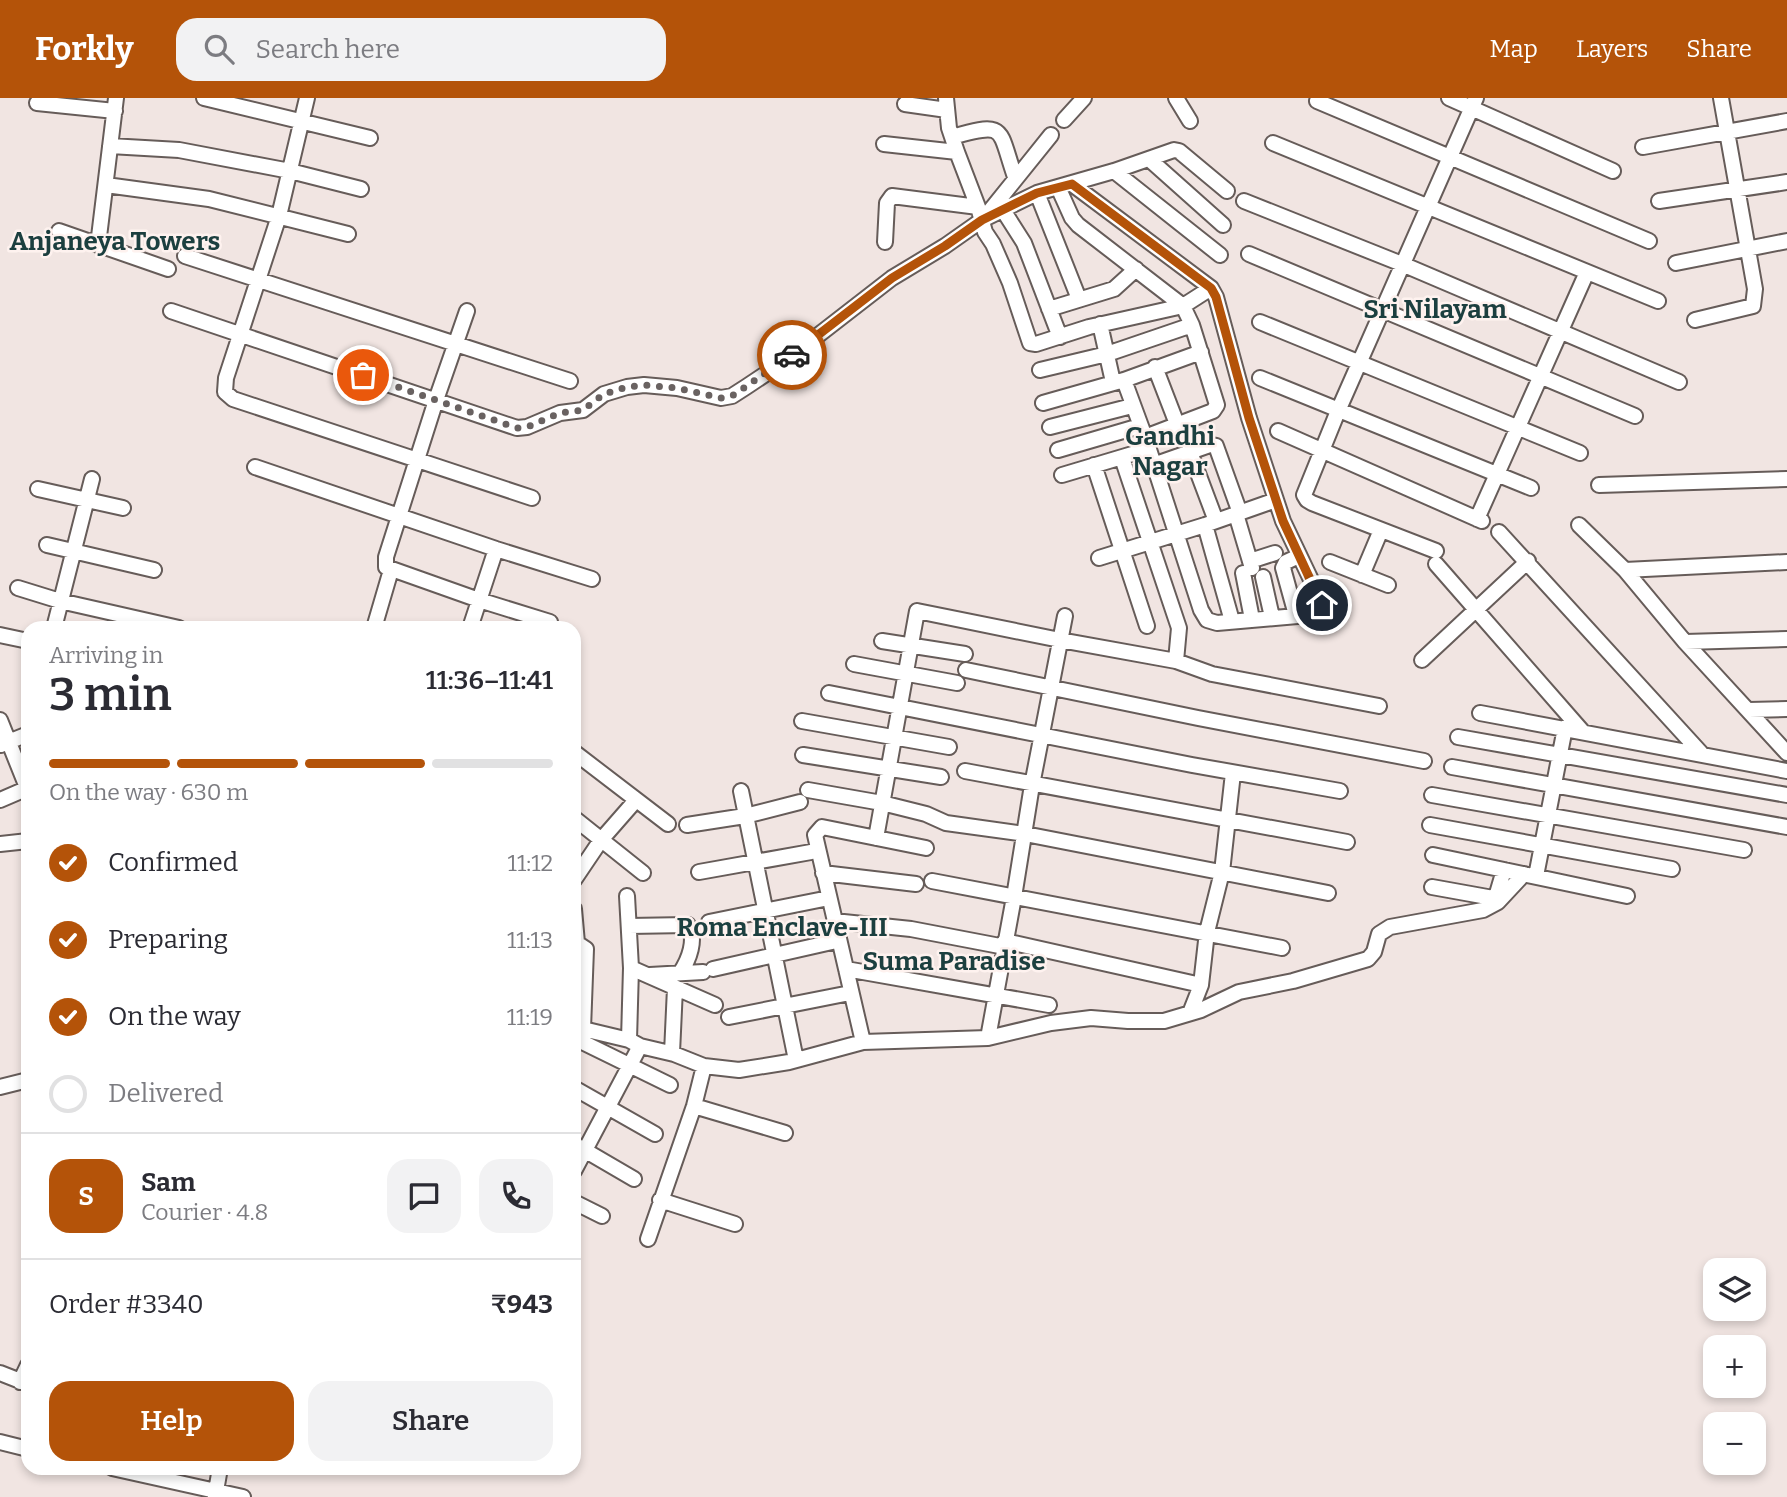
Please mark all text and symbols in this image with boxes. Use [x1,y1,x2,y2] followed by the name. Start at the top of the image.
[176,18,666,81] search box
[35,29,134,69] text: Forkly
[200,30,238,68] icon: search
[256,34,400,65] text: Search here
[1490,35,1538,63] text: Map
[1576,35,1648,63] text: Layers
[1686,35,1752,63] text: Share
[10,226,220,257] district label: Anjaneya Towers
[1363,294,1507,325] district label: Sri Nilayam
[757,320,827,390] courier
[773,336,811,374] icon: car
[333,345,393,405] pin
[344,356,382,394] icon: bag
[1125,421,1215,482] district label: Gandhi Nagar
[1292,575,1352,635] pin
[1303,586,1341,624] icon: home
[49,641,163,669] text: Arriving in
[426,665,553,696] text: 11:36–11:41
[49,667,172,722] text: 3 min
[49,778,248,806] text: On the way · 630 m
[49,844,87,882] icon: check
[108,847,238,878] text: Confirmed
[508,849,553,877] text: 11:12
[676,912,888,943] district label: Roma Enclave-III
[49,921,87,959] icon: check
[108,924,228,955] text: Preparing
[507,926,553,954] text: 11:13
[863,946,1045,977] district label: Suma Paradise
[49,998,87,1036] icon: check
[108,1001,241,1032] text: On the way
[507,1003,553,1031] text: 11:19
[108,1078,223,1109] text: Delivered
[387,1159,461,1233] button: chat
[479,1159,553,1233] button: phone
[141,1167,196,1198] text: Sam
[78,1181,94,1212] text: S
[141,1198,268,1226] text: Courier · 4.8
[1703,1258,1766,1475] map controls
[1703,1258,1766,1321] button: layers
[49,1289,204,1320] text: Order #3340
[491,1289,553,1320] text: ₹943
[1703,1335,1766,1398] button: +
[49,1381,294,1461] button: Help
[308,1381,553,1461] button: Share
[1703,1412,1766,1475] button: −

